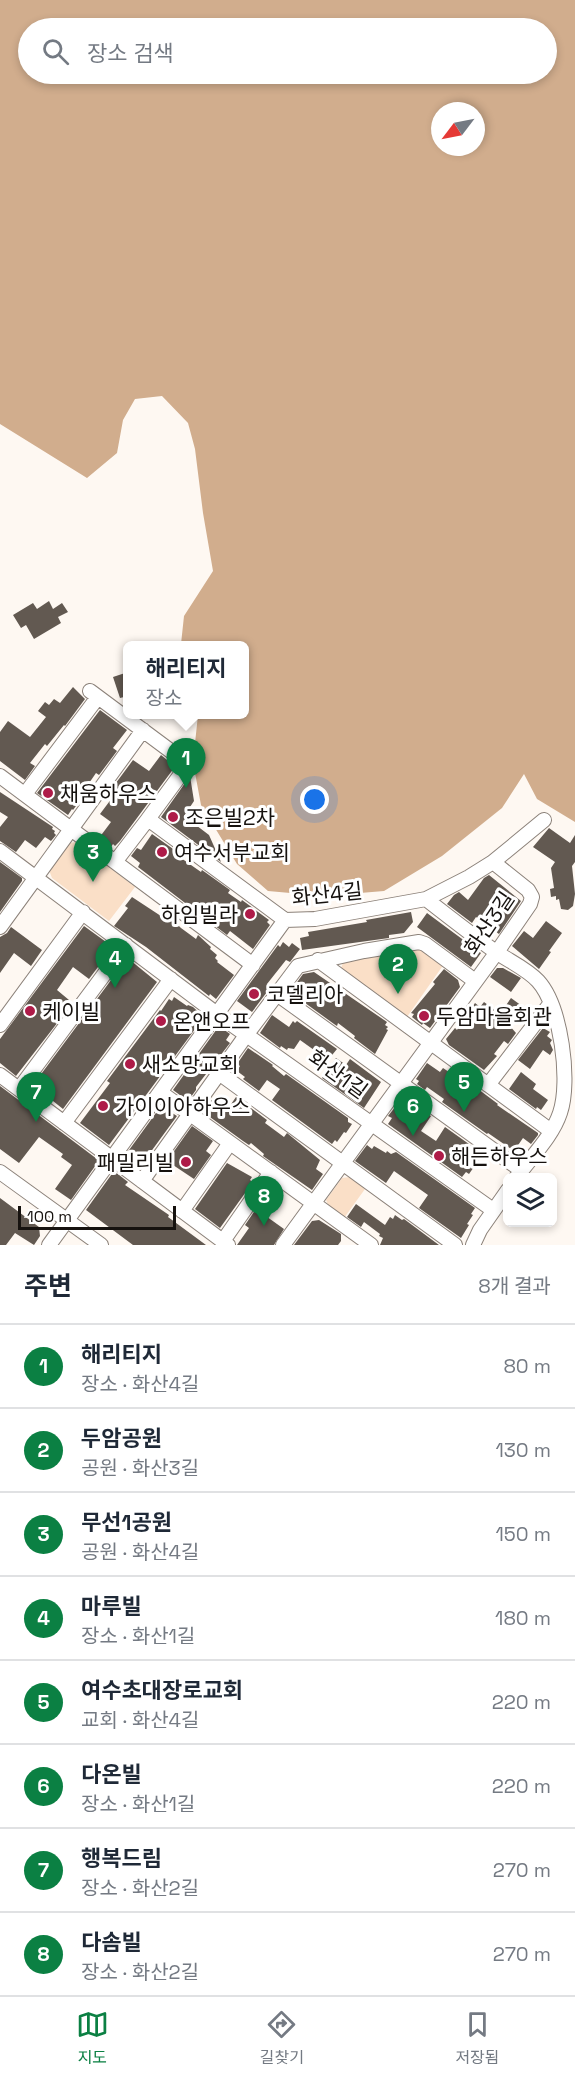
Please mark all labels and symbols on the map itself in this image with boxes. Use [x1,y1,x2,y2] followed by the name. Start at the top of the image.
[431,102,485,156] north arrow
[166,738,206,788] pin: 1
[60,780,157,807] place label: 채움하우스
[300,785,329,814] your location
[41,786,55,800] marker: 채움하우스
[185,804,275,831] place label: 조은빌2차
[166,810,180,824] marker: 조은빌2차
[74,832,112,882] pin: 3
[174,839,290,866] place label: 여수서부교회
[155,845,169,859] marker: 여수서부교회
[290,877,364,911] street label: 화산4길
[458,886,520,960] street label: 화산3길
[161,901,238,928] place label: 하임빌라
[243,907,257,921] marker: 하임빌라
[96,938,134,988] pin: 4
[378,944,418,994] pin: 2
[266,981,343,1008] place label: 코델리아
[247,987,261,1001] marker: 코델리아
[42,998,100,1025] place label: 케이빌
[436,1003,552,1030] place label: 두암마을회관
[23,1004,37,1018] marker: 케이빌
[173,1008,250,1035] place label: 온앤오프
[417,1009,431,1023] marker: 두암마을회관
[154,1014,168,1028] marker: 온앤오프
[303,1043,373,1105] street label: 화산1길
[142,1051,239,1078] place label: 새소망교회
[123,1057,137,1071] marker: 새소망교회
[444,1062,484,1112] pin: 5
[16,1072,56,1122] pin: 7
[394,1086,432,1136] pin: 6
[115,1093,250,1120] place label: 가이이아하우스
[96,1099,110,1113] marker: 가이이아하우스
[451,1143,548,1170] place label: 해든하우스
[97,1149,174,1176] place label: 패밀리빌
[432,1149,446,1163] marker: 해든하우스
[179,1155,193,1169] marker: 패밀리빌
[244,1176,284,1226] pin: 8
[18,1203,176,1230] scale bar

